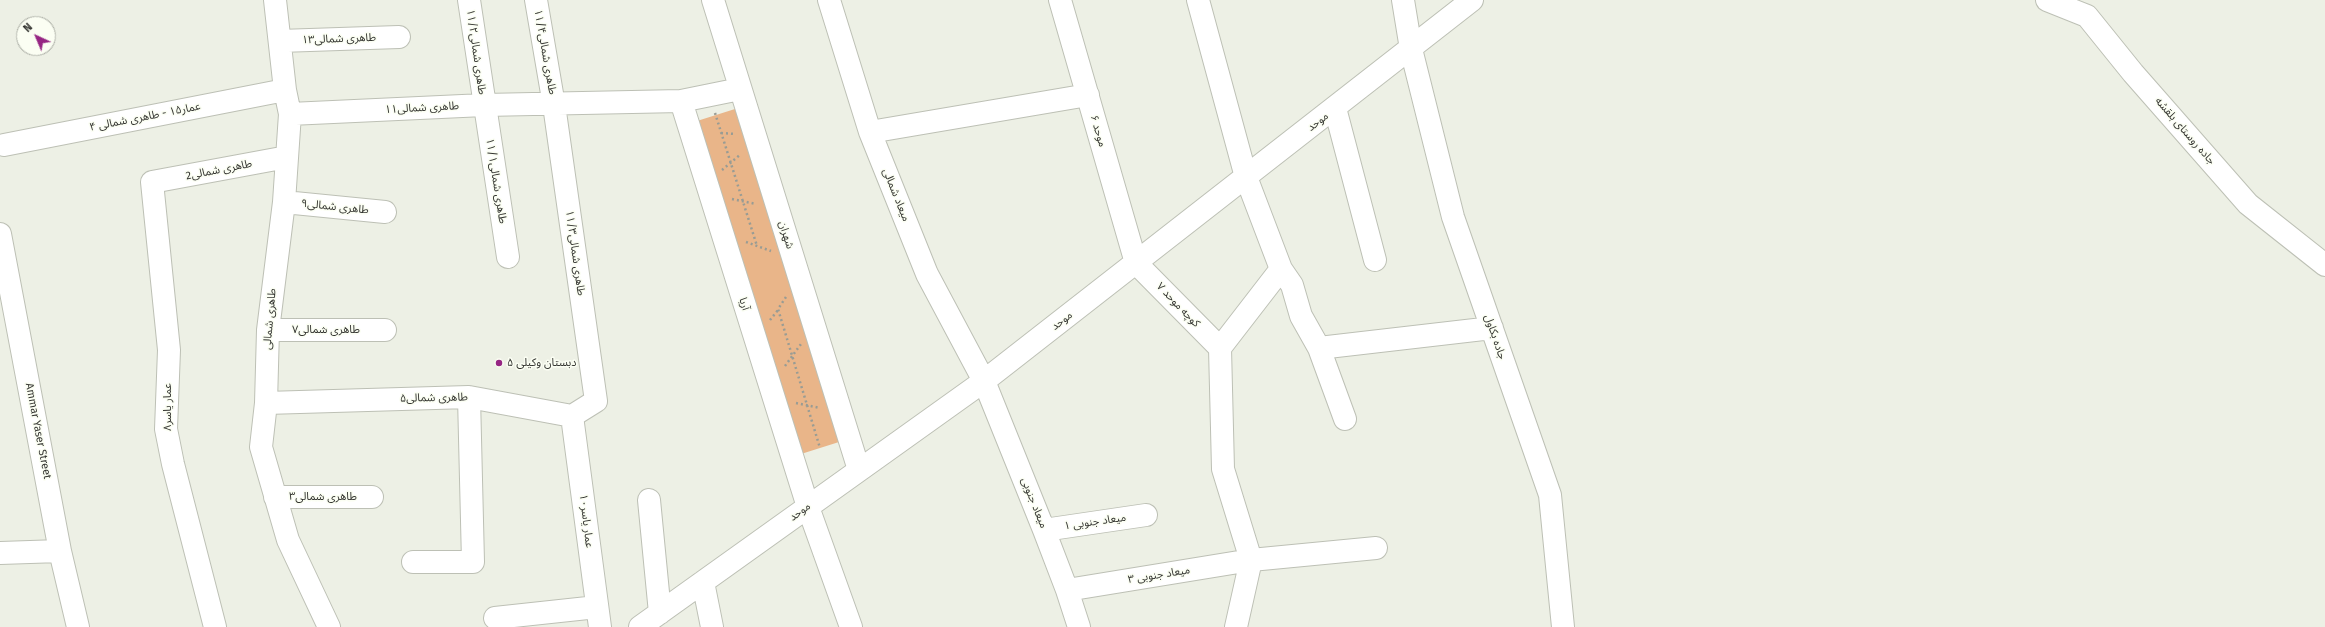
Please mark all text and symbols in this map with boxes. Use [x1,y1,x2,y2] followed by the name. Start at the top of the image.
[463,8,489,96] street label: طاهری شمالی۱۱/۲
[531,8,559,96] street label: طاهری شمالی۱۱/۴
[16,16,56,56] north arrow
[21,21,35,35] text: N
[302,31,376,47] street label: طاهری شمالی۱۳
[2152,95,2218,167] street label: جاده روستای بلقشه
[385,99,459,117] street label: طاهری شمالی۱۱
[88,100,202,134] street label: عمار۱۵ - طاهری شمالی ۴
[1305,110,1331,134] street label: موحد
[1087,114,1109,148] street label: موحد ۶
[483,137,509,225] street label: طاهری شمالی۱۱/۱
[185,157,253,183] street label: طاهری شمالی2
[879,167,913,223] street label: میعاد شمالی
[300,197,370,217] street label: طاهری شمالی۹
[562,209,588,297] street label: طاهری شمالی۱۱/۳
[776,219,796,251] street label: شهران
[1153,280,1203,330] street label: کوچه موحد ۷
[261,288,279,350] street label: طاهری شمالی
[736,296,752,312] street label: آریا
[1049,309,1075,333] street label: موحد
[1481,313,1509,361] street label: جاده بکاول
[292,323,360,337] street label: طاهری شمالی۷
[507,356,576,370] place label: دبستان وکیلی ۵
[494,358,504,368] marker: دبستان وکیلی ۵
[22,382,54,480] street label: Ammar Yaser Street
[161,383,175,431] street label: عمار یاسر۸
[400,391,468,405] street label: طاهری شمالی۵
[1018,476,1050,530] street label: میعاد جنوبی
[289,490,357,504] street label: طاهری شمالی۳
[576,493,596,549] street label: عمار یاسر۱۰
[787,500,813,524] street label: موحد
[1063,511,1127,533] street label: میعاد جنوبی ۱
[1127,564,1191,586] street label: میعاد جنوبی ۳

